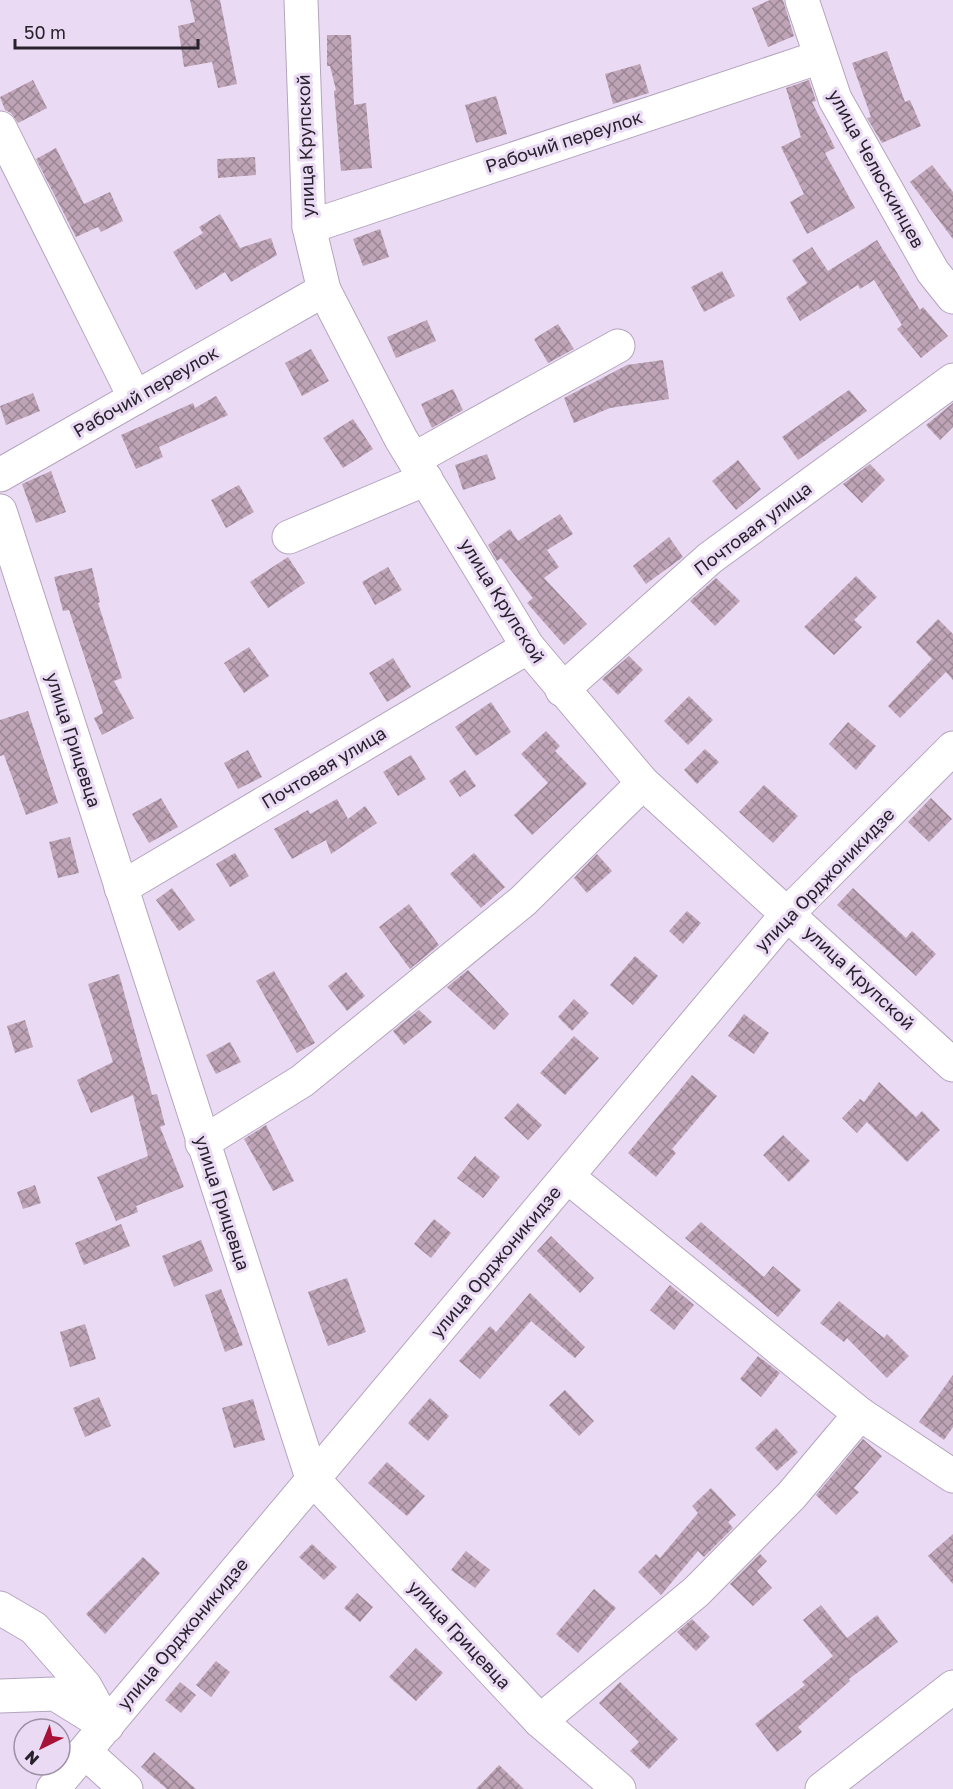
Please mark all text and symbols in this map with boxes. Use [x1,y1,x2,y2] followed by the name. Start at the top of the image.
[15,12,198,50] scale bar
[24,21,66,43] text: 50 m
[292,74,318,218] street label: улица Крупской
[824,85,930,252] street label: улица Челюскинцев
[482,105,645,177] street label: Рабочий переулок
[69,341,222,442] street label: Рабочий переулок
[689,477,816,580] street label: Почтовая улица
[456,534,550,667] street label: улица Крупской
[42,669,106,810] street label: улица Грицевца
[257,721,390,813] street label: Почтовая улица
[750,803,899,956] street label: улица Орджоникидзе
[800,920,919,1034] street label: улица Крупской
[191,1132,255,1273] street label: улица Грицевца
[425,1181,565,1342] street label: улица Орджоникидзе
[112,1553,252,1714] street label: улица Орджоникидзе
[404,1575,516,1693] street label: улица Грицевца
[12,1717,72,1777] north arrow
[20,1747,43,1769] text: N

